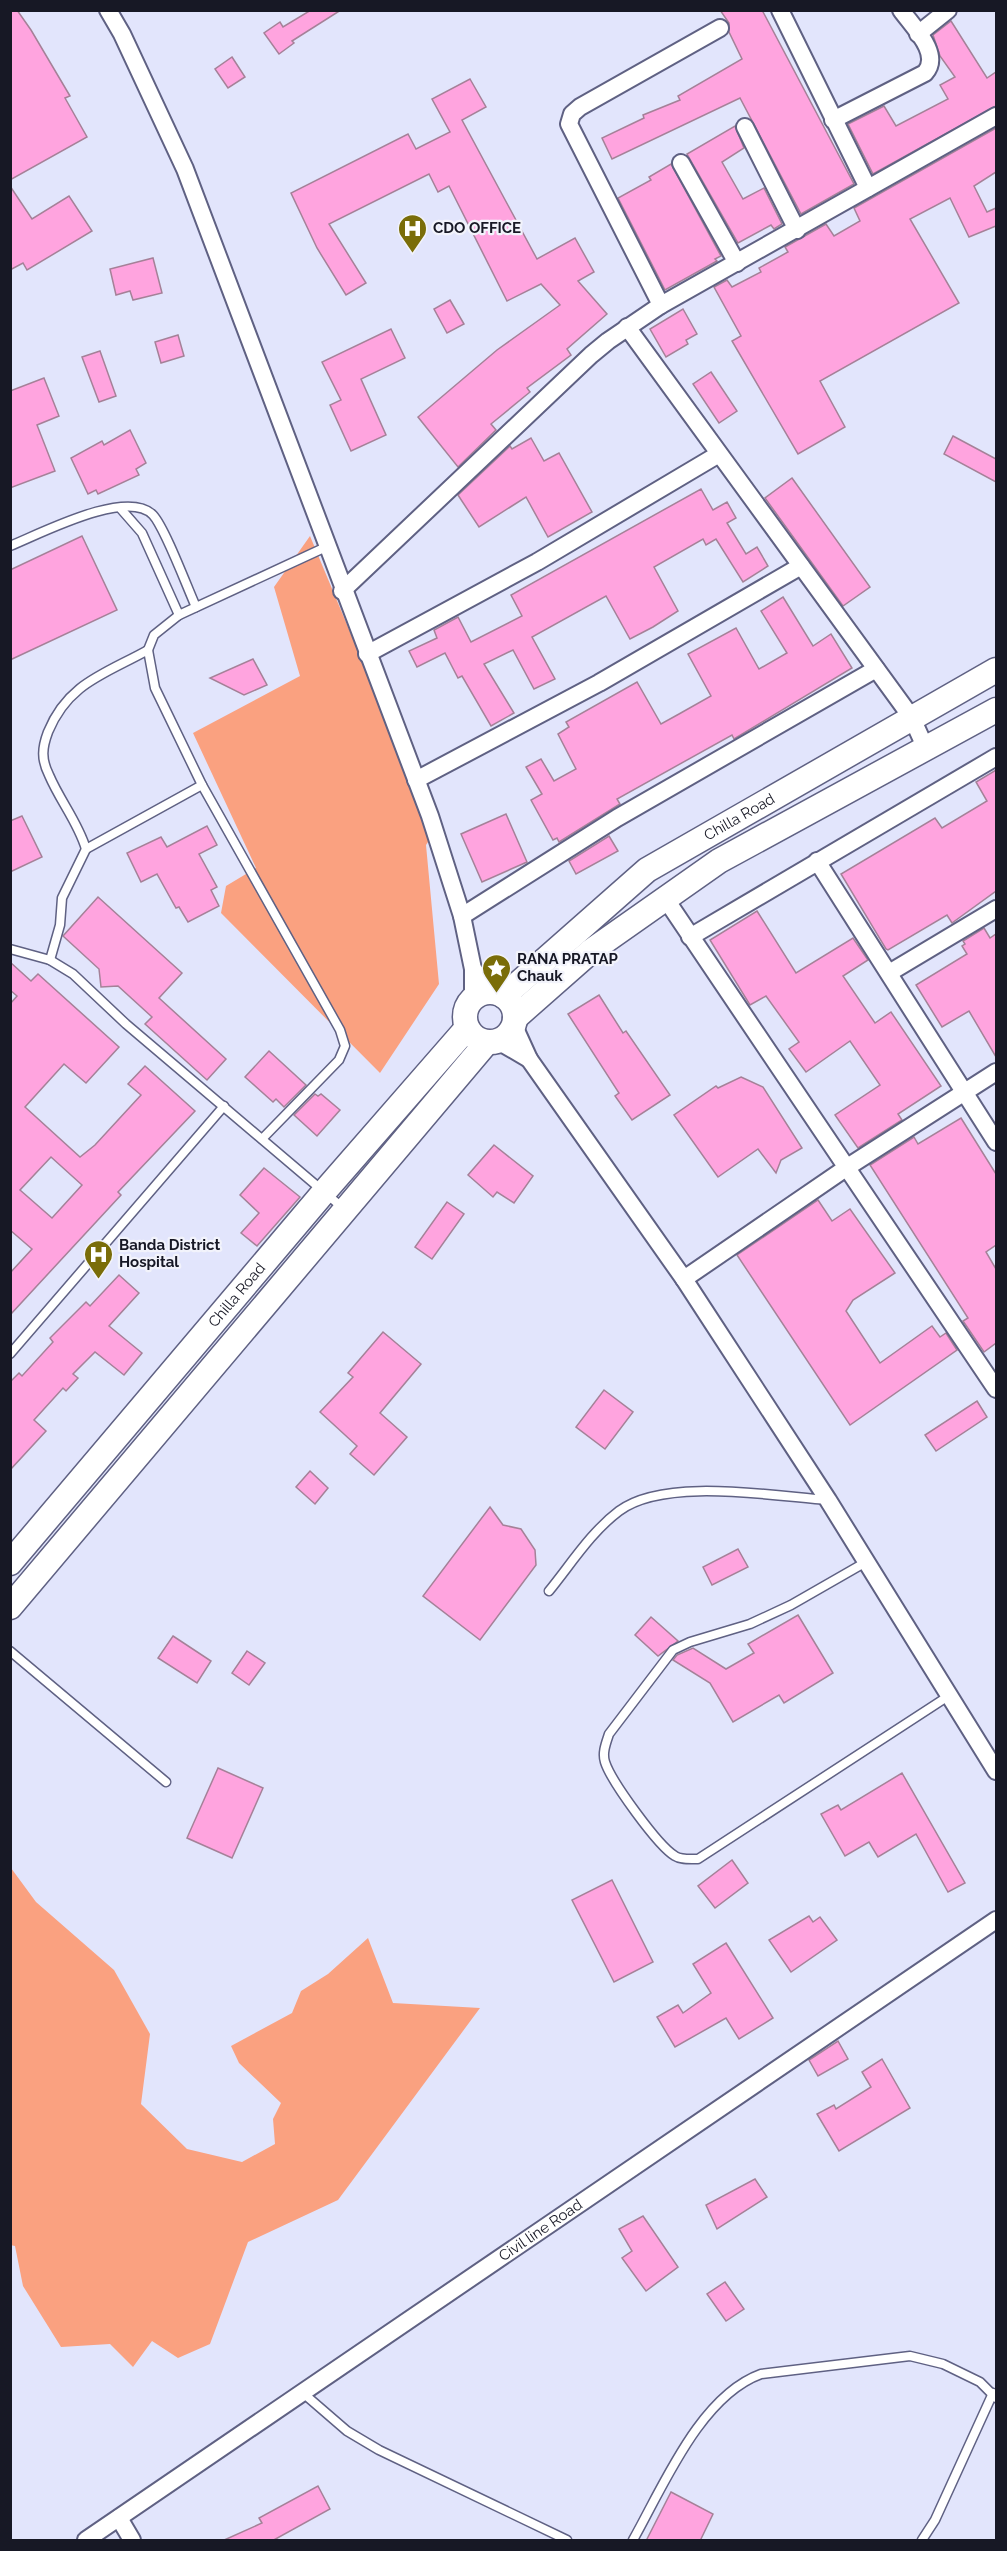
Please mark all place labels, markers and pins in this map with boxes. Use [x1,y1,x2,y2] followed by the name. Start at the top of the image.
[396,212,428,254] hospital icon: CDO OFFICE
[433,219,521,237] place label: CDO OFFICE
[517,950,619,985] place label: RANA PRATAP Chauk
[480,952,512,994] place icon: RANA PRATAP Chauk
[119,1236,221,1271] place label: Banda District Hospital
[82,1238,114,1280] hospital icon: Banda District Hospital

